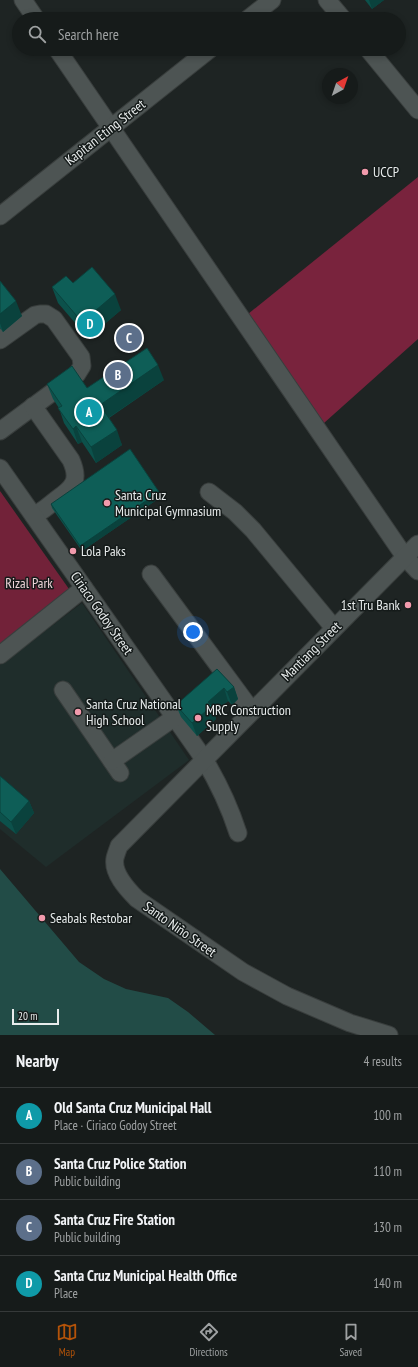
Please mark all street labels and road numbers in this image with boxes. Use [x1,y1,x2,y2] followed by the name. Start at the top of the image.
[61,95,149,169] street label: Kapitan Eting Street
[67,568,137,658] street label: Ciriaco Godoy Street
[277,617,345,685] street label: Mantiang Street
[140,897,220,961] street label: Santo Niño Street

